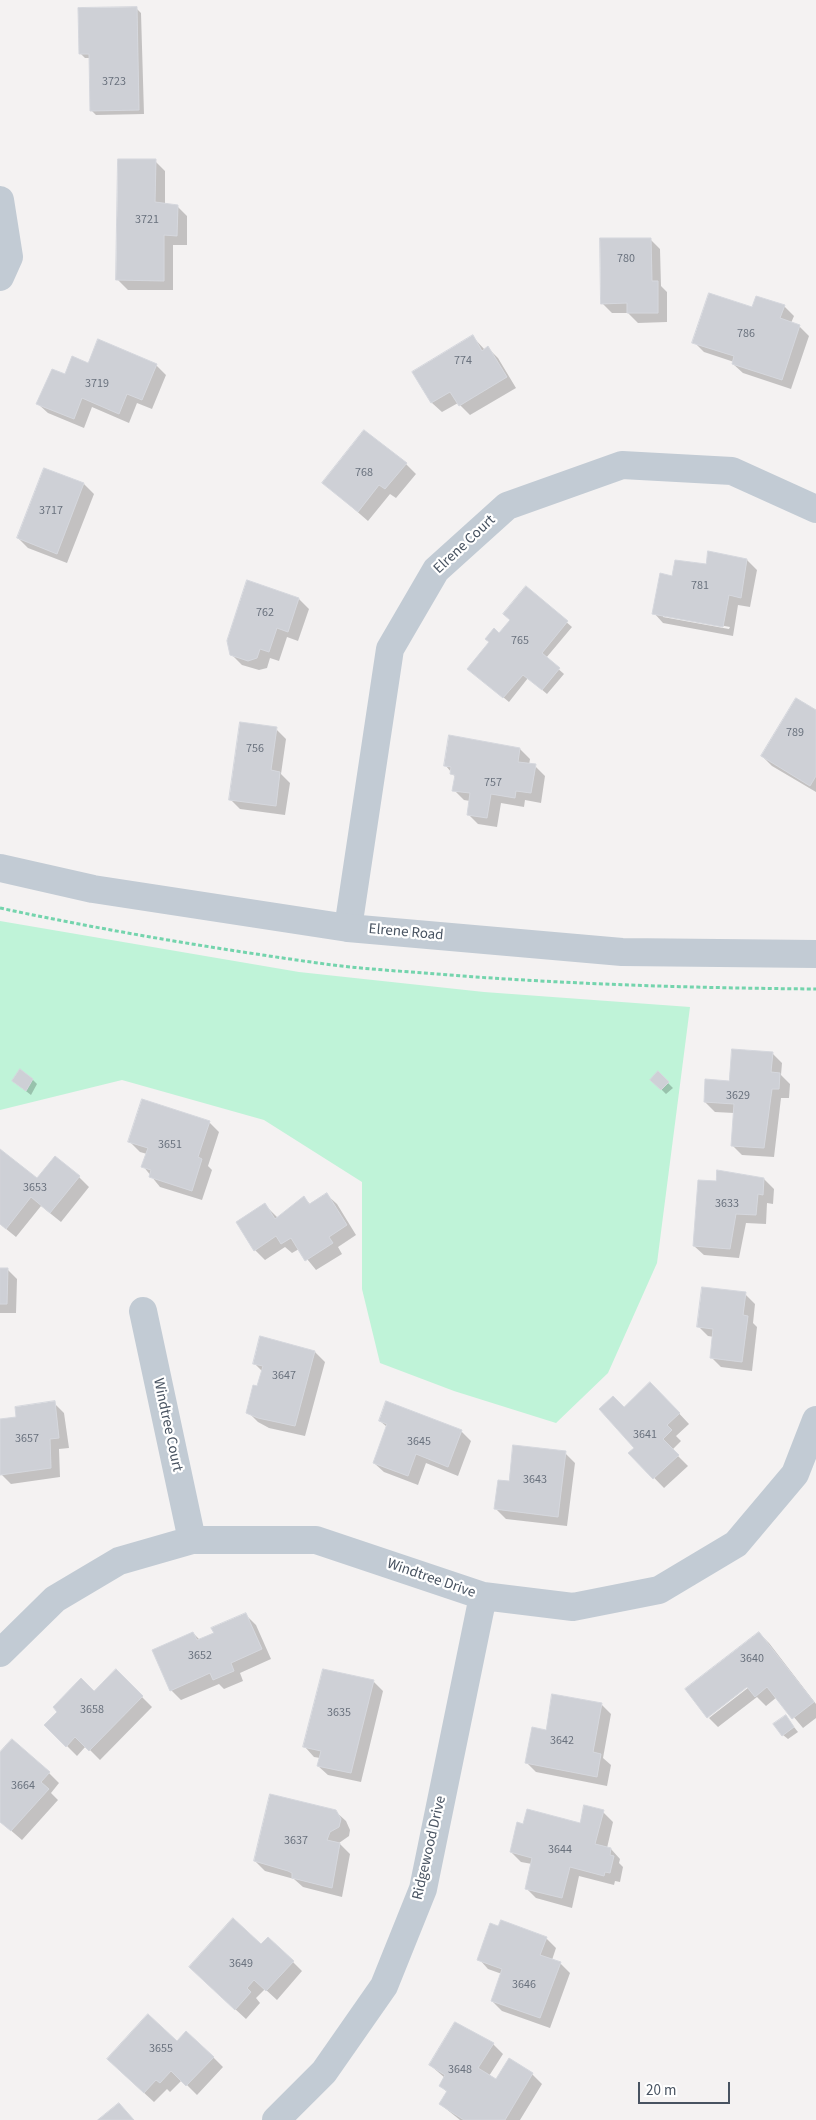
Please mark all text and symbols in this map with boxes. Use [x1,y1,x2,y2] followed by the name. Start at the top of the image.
[102,75,126,89] house number: 3723
[135,213,159,227] house number: 3721
[617,252,635,266] house number: 780
[737,327,755,341] house number: 786
[454,354,472,368] house number: 774
[85,377,109,391] house number: 3719
[355,466,373,480] house number: 768
[39,504,63,518] house number: 3717
[430,512,500,578] street label: Elrene Court
[691,579,709,593] house number: 781
[256,606,274,620] house number: 762
[511,634,529,648] house number: 765
[786,726,804,740] house number: 789
[246,742,264,756] house number: 756
[484,776,502,790] house number: 757
[368,921,444,945] street label: Elrene Road
[726,1089,750,1103] house number: 3629
[158,1138,182,1152] house number: 3651
[23,1181,47,1195] house number: 3653
[715,1197,739,1211] house number: 3633
[272,1369,296,1383] house number: 3647
[148,1377,186,1473] street label: Windtree Court
[633,1428,657,1442] house number: 3641
[15,1432,39,1446] house number: 3657
[407,1435,431,1449] house number: 3645
[523,1473,547,1487] house number: 3643
[384,1555,478,1603] street label: Windtree Drive
[188,1649,212,1663] house number: 3652
[740,1652,764,1666] house number: 3640
[80,1703,104,1717] house number: 3658
[327,1706,351,1720] house number: 3635
[550,1734,574,1748] house number: 3642
[11,1779,35,1793] house number: 3664
[409,1794,451,1902] street label: Ridgewood Drive
[284,1834,308,1848] house number: 3637
[548,1843,572,1857] house number: 3644
[229,1957,253,1971] house number: 3649
[512,1978,536,1992] house number: 3646
[149,2042,173,2056] house number: 3655
[448,2063,472,2077] house number: 3648
[641,2072,734,2104] scale bar
[646,2080,676,2101] text: 20 m

